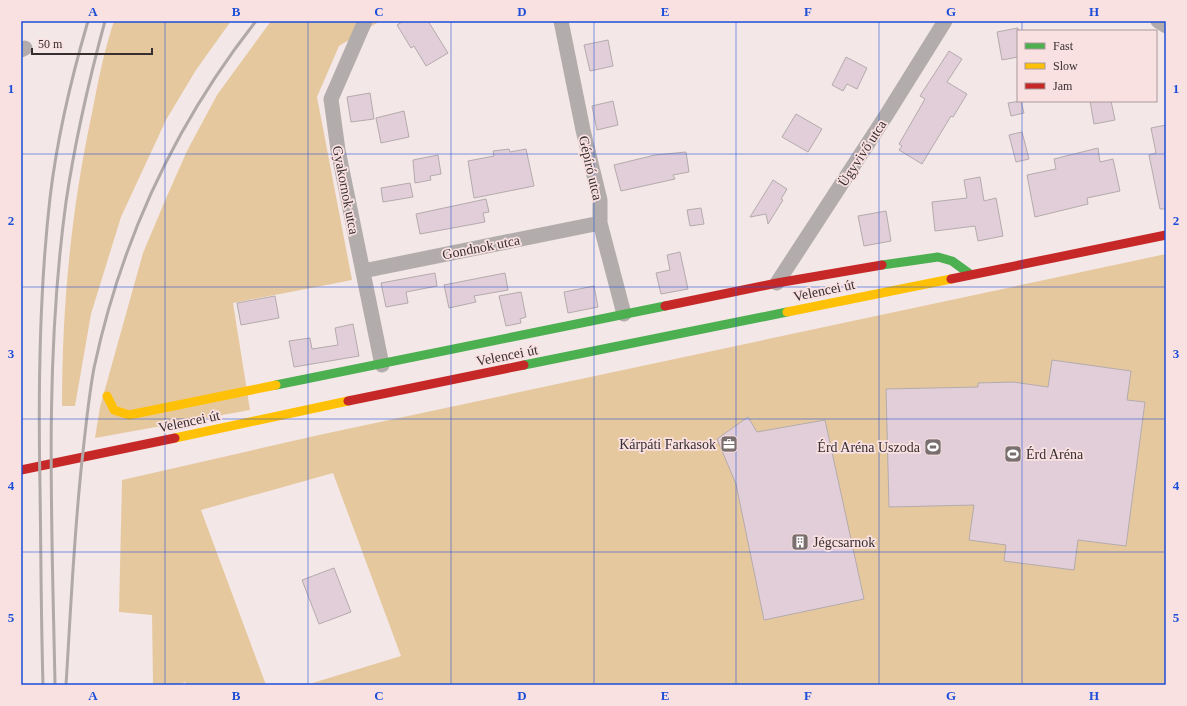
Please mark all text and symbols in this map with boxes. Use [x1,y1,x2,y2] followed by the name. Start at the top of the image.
[88,4,98,19] text: A
[232,4,241,19] text: B
[374,4,384,19] text: C
[517,4,527,19] text: D
[661,4,669,19] text: E
[804,4,812,19] text: F
[946,4,956,19] text: G
[1089,4,1099,19] text: H
[32,30,152,56] scale bar
[1017,30,1157,102] legend
[38,37,63,51] text: 50 m
[1053,39,1074,53] text: Fast
[1053,59,1078,73] text: Slow
[1053,79,1073,93] text: Jam
[8,81,14,96] text: 1
[1173,81,1179,96] text: 1
[835,116,890,189] street label: Ügyvivő utca
[576,134,605,203] street label: Gépíró utca
[330,145,362,236] street label: Gyakornok utca
[8,213,14,228] text: 2
[1173,213,1179,228] text: 2
[441,232,522,262] street label: Gondnok utca
[792,277,856,304] street label: Velencei út
[475,342,539,369] street label: Velencei út
[8,346,15,361] text: 3
[1173,346,1180,361] text: 3
[157,408,221,435] street label: Velencei út
[719,434,739,454] office icon: Kárpáti Farkasok
[619,437,716,452] place label: Kárpáti Farkasok
[923,437,943,457] sports icon: Érd Aréna Uszoda
[817,439,921,455] place label: Érd Aréna Uszoda
[1003,444,1023,464] sports icon: Érd Aréna
[1026,446,1084,462] place label: Érd Aréna
[8,478,15,493] text: 4
[1173,478,1180,493] text: 4
[790,532,810,552] building icon: Jégcsarnok
[813,535,875,550] place label: Jégcsarnok
[8,610,15,625] text: 5
[1173,610,1180,625] text: 5
[88,688,98,703] text: A
[232,688,241,703] text: B
[374,688,384,703] text: C
[517,688,527,703] text: D
[661,688,669,703] text: E
[804,688,812,703] text: F
[946,688,956,703] text: G
[1089,688,1099,703] text: H

